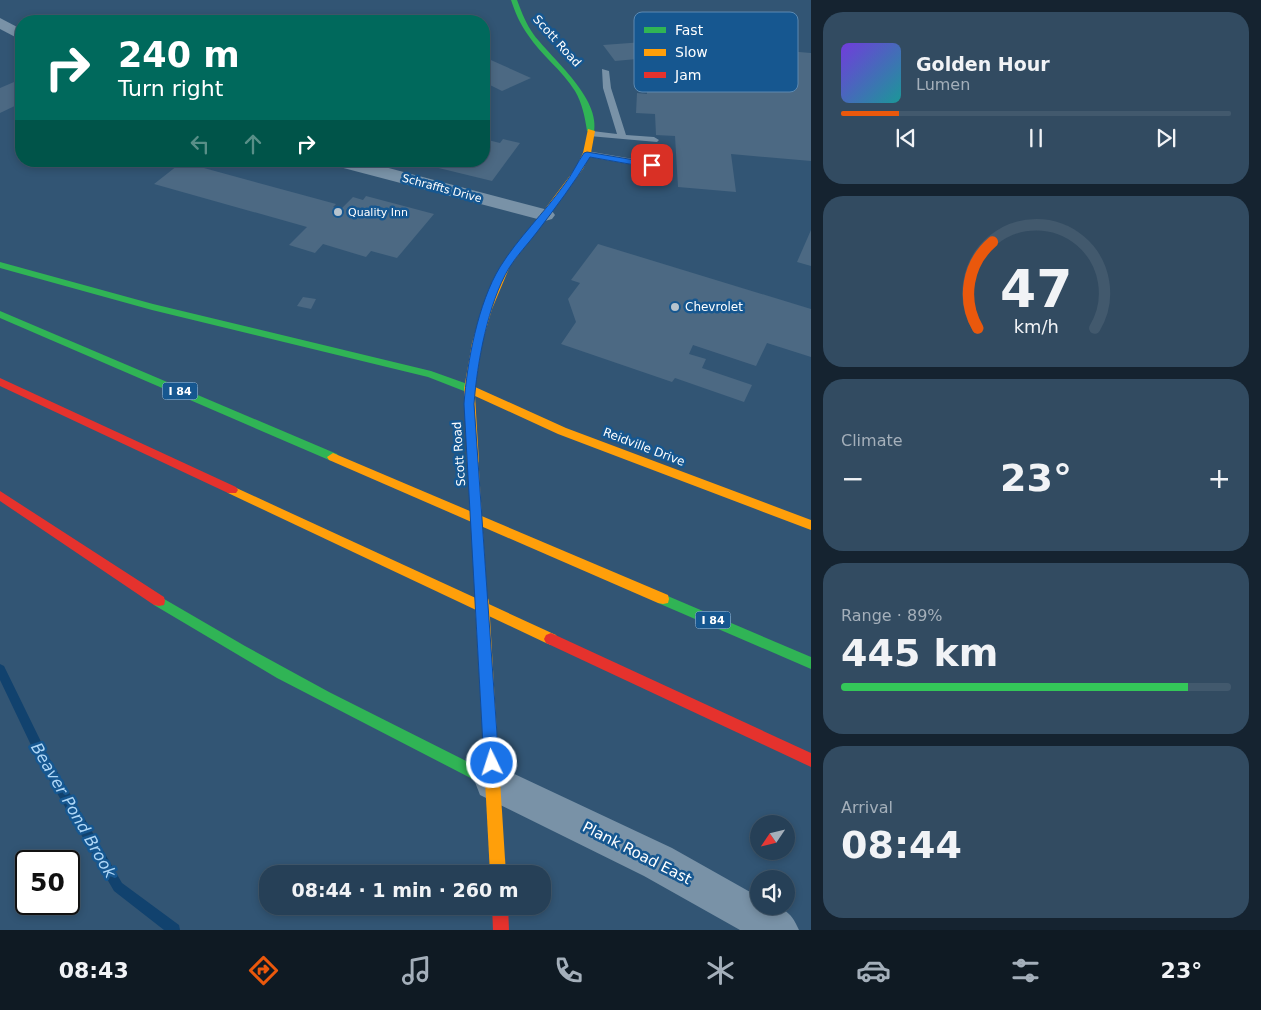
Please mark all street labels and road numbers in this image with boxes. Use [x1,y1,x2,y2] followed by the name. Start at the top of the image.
[530,12,584,70] street label: Scott Road
[401,172,483,205] street label: Schraffts Drive
[162,382,198,400] road number: I 84
[450,421,468,487] street label: Scott Road
[601,425,687,469] street label: Reidville Drive
[696,612,730,628] road number: I 84
[579,818,695,888] street label: Plank Road East

